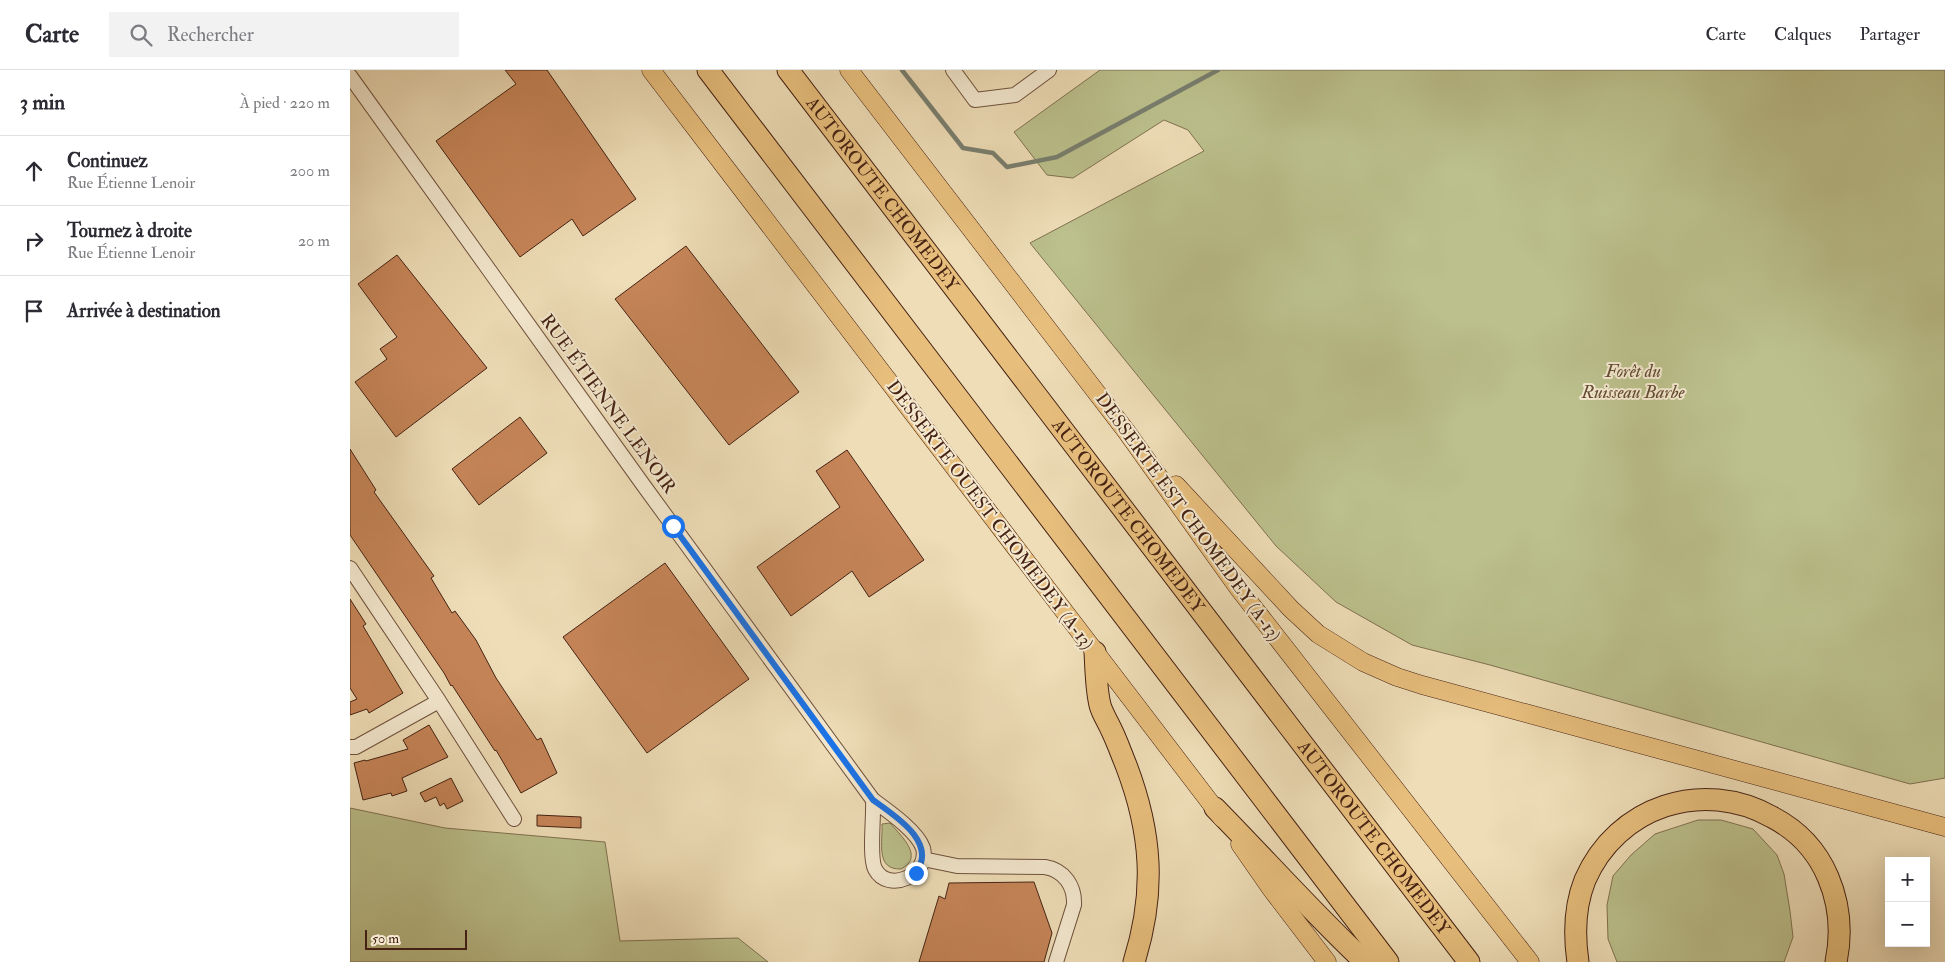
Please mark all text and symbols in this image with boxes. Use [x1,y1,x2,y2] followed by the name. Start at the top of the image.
[109,12,459,57] search box
[25,19,79,50] text: Carte
[127,21,155,49] icon: search
[167,23,254,47] text: Rechercher
[1705,23,1746,46] text: Carte
[1774,23,1831,46] text: Calques
[1859,23,1920,46] text: Partager
[20,89,65,116] text: 3 min
[801,91,965,296] street label: AUTOROUTE CHOMEDEY
[240,93,330,113] text: À pied · 220 m
[67,149,148,173] text: Continuez
[20,157,48,185] icon: ahead
[290,161,330,181] text: 200 m
[67,173,195,193] text: Rue Étienne Lenoir
[67,219,192,243] text: Tournez à droite
[20,227,48,255] icon: right
[298,231,330,251] text: 20 m
[67,243,195,263] text: Rue Étienne Lenoir
[20,297,48,325] icon: arrive
[67,299,221,323] text: Arrivée à destination
[535,310,682,499] street label: RUE ÉTIENNE LENOIR
[1580,360,1686,404] park label: Forêt du Ruisseau Barbe
[881,376,1099,654] street label: DESSERTE OUEST CHOMEDEY (A-13)
[1090,388,1286,646] street label: DESSERTE EST CHOMEDEY (A-13)
[1046,413,1210,618] street label: AUTOROUTE CHOMEDEY
[662,515,685,538] route start
[1292,735,1456,940] street label: AUTOROUTE CHOMEDEY
[1885,857,1930,947] map controls
[1885,857,1930,902] button: +
[905,862,928,885] route end
[1885,902,1930,947] button: −
[365,927,468,950] scale bar
[372,930,399,947] text: 50 m

